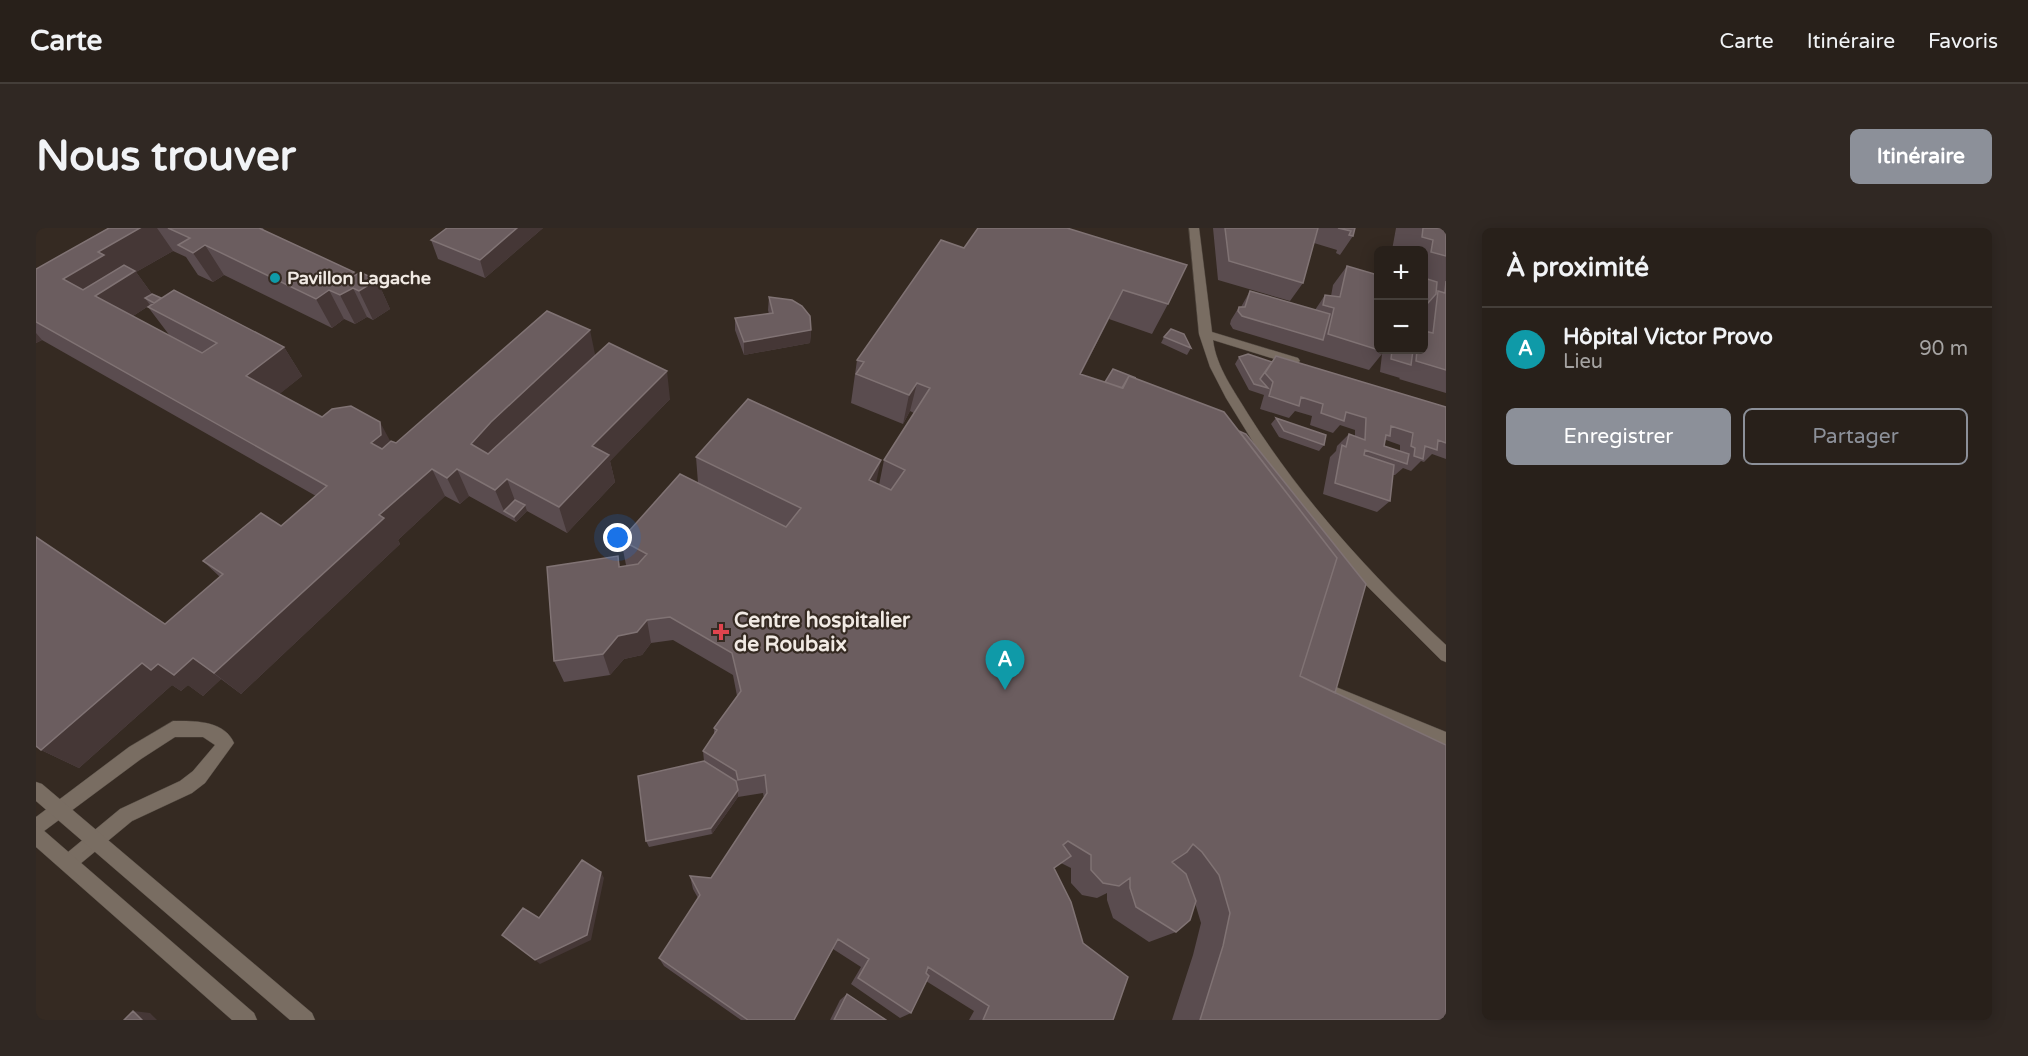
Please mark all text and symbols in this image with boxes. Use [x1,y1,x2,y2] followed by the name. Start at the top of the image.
[30,24,102,58] text: Carte
[1720,29,1774,54] text: Carte
[1807,29,1895,54] text: Itinéraire
[1928,29,1998,54] text: Favoris
[1850,129,1992,184] button: Itinéraire
[36,131,296,182] text: Nous trouver
[1374,246,1428,354] map controls
[1374,246,1428,300] button: +
[1506,252,1649,283] text: À proximité
[287,267,431,289] place label: Pavillon Lagache
[268,271,282,285] marker: Pavillon Lagache
[1374,300,1428,354] button: −
[1563,324,1773,350] text: Hôpital Victor Provo
[1518,337,1533,361] text: A
[1919,337,1968,361] text: 90 m
[1563,350,1603,374] text: Lieu
[1506,408,1731,465] button: Enregistrer
[1743,408,1968,465] button: Partager
[603,523,632,552] your location
[734,608,911,657] place label: Centre hospitalier de Roubaix
[712,623,730,641] marker: Centre hospitalier de Roubaix
[986,640,1024,690] pin: A

